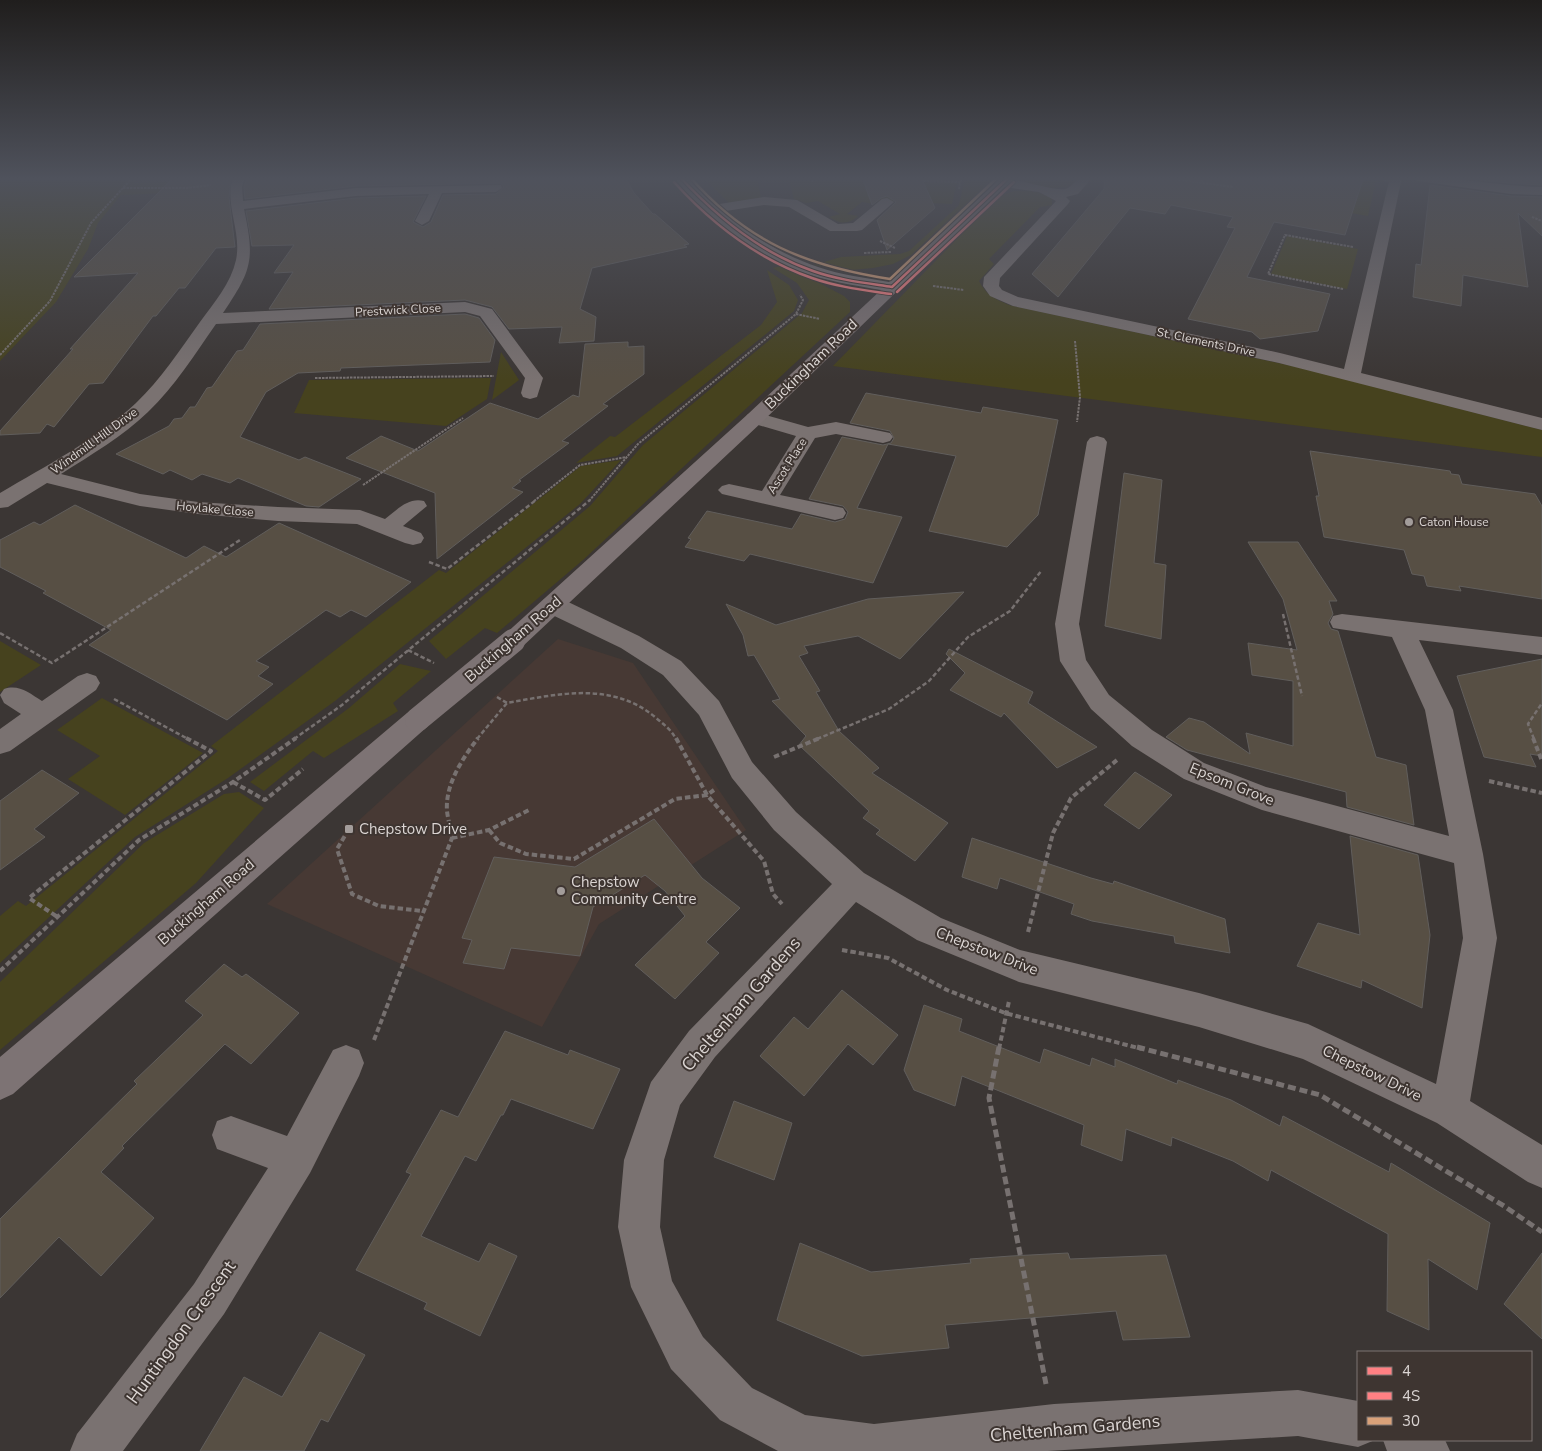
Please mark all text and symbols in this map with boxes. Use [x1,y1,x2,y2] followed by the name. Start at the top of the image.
[355,300,441,320] street label: Prestwick Close
[760,314,862,414] street label: Buckingham Road
[1155,324,1257,360] street label: St. Clements Drive
[47,404,141,478] street label: Windmill Hill Drive
[763,435,811,497] street label: Ascot Place
[176,498,254,520] street label: Hoylake Close
[1419,514,1489,530] place label: Caton House
[1403,516,1415,528] marker: Caton House
[460,591,566,687] street label: Buckingham Road
[1187,758,1277,810] street label: Epsom Grove
[359,819,467,839] place label: Chepstow Drive
[343,823,355,835] marker: Chepstow Drive
[153,854,259,950] street label: Buckingham Road
[571,872,697,909] place label: Chepstow Community Centre
[555,885,567,897] marker: Chepstow Community Centre
[933,922,1041,980] street label: Chepstow Drive
[676,932,806,1076] street label: Cheltenham Gardens
[1319,1040,1425,1106] street label: Chepstow Drive
[121,1255,242,1408] street label: Huntingdon Crescent
[1357,1351,1532,1441] legend
[1402,1361,1411,1381] text: 4
[1402,1386,1420,1406] text: 4S
[989,1409,1161,1447] street label: Cheltenham Gardens
[1402,1411,1420,1431] text: 30

